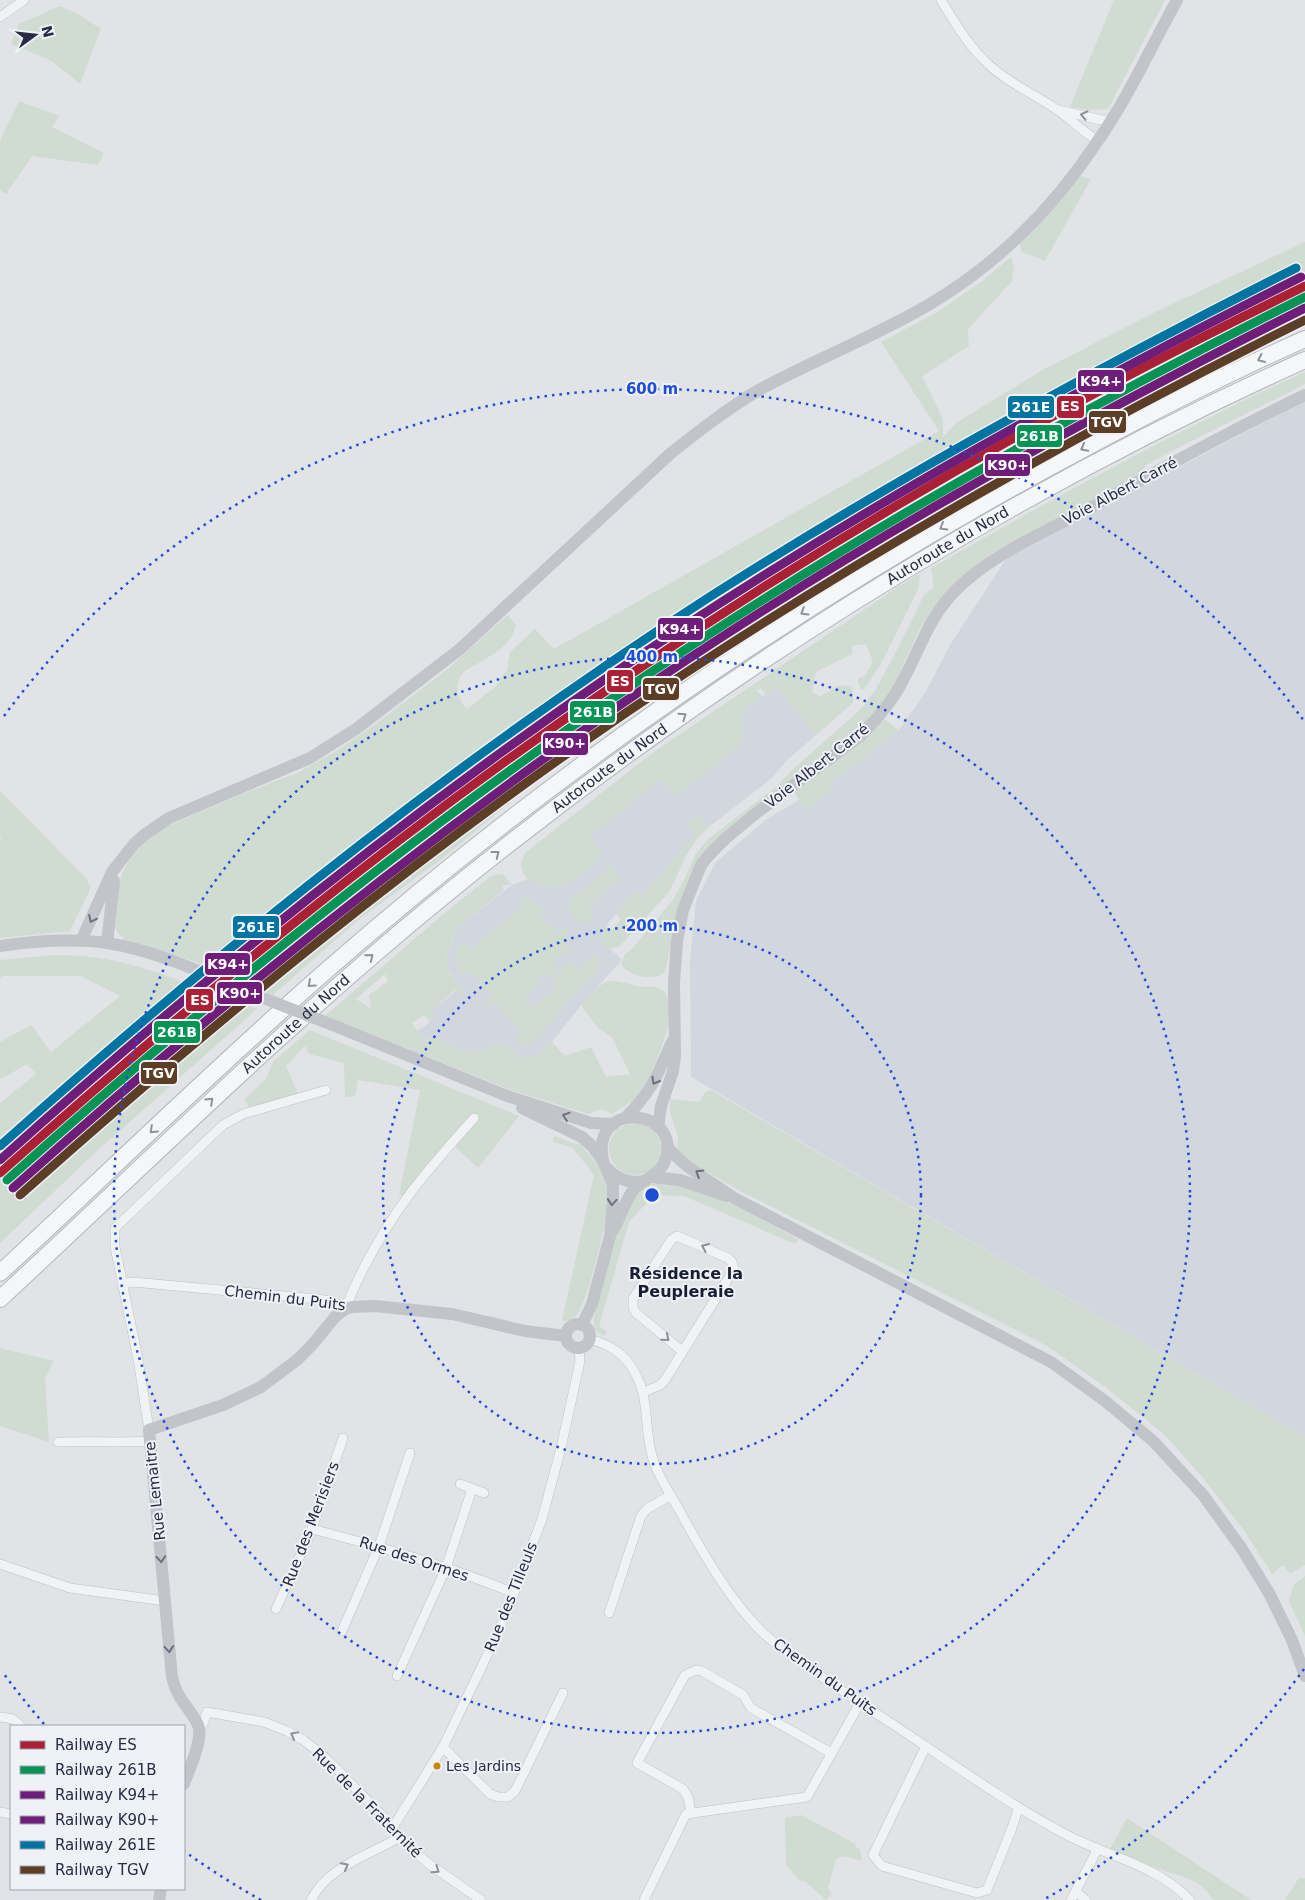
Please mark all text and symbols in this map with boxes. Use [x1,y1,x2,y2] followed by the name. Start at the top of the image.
[10,10,60,60] north arrow
[38,24,57,39] text: N
[1080,111,1089,121] one-way arrow
[1257,353,1266,363] one-way arrow
[1077,369,1125,393] line badge: K94+
[1080,373,1122,389] text: K94+
[626,380,678,398] text: 600 m
[1007,395,1055,419] line badge: 261E
[1056,395,1085,419] line badge: ES
[1060,398,1080,414] text: ES
[1012,399,1050,415] text: 261E
[1088,410,1127,434] line badge: TGV
[1091,414,1123,430] text: TGV
[1016,424,1063,448] line badge: 261B
[1019,428,1059,444] text: 261B
[1081,442,1090,452] one-way arrow
[984,453,1031,477] line badge: K90+
[1060,453,1180,529] street label: Voie Albert Carré
[987,457,1029,473] text: K90+
[883,503,1012,589] street label: Autoroute du Nord
[939,521,948,531] one-way arrow
[800,606,810,615] one-way arrow
[657,617,704,641] line badge: K94+
[659,621,701,637] text: K94+
[626,648,678,666] text: 400 m
[606,669,634,693] line badge: ES
[610,673,630,689] text: ES
[642,677,680,701] line badge: TGV
[645,681,677,697] text: TGV
[569,700,616,724] line badge: 261B
[573,704,613,720] text: 261B
[677,713,686,722] one-way arrow
[548,720,671,817] street label: Autoroute du Nord
[761,720,873,812] street label: Voie Albert Carré
[542,732,589,756] line badge: K90+
[544,735,586,751] text: K90+
[490,852,499,860] one-way arrow
[87,914,98,923] one-way arrow
[232,915,280,939] line badge: 261E
[626,917,678,935] text: 200 m
[237,919,275,935] text: 261E
[204,952,251,976] line badge: K94+
[364,955,373,963] one-way arrow
[207,956,249,972] text: K94+
[238,971,354,1077] street label: Autoroute du Nord
[307,979,316,988] one-way arrow
[216,981,263,1005] line badge: K90+
[219,985,261,1001] text: K90+
[185,988,214,1012] line badge: ES
[190,992,210,1008] text: ES
[153,1020,201,1044] line badge: 261B
[157,1024,197,1040] text: 261B
[140,1061,178,1085] line badge: TGV
[143,1065,175,1081] text: TGV
[651,1075,661,1084] one-way arrow
[205,1098,214,1107] one-way arrow
[562,1112,571,1122] one-way arrow
[150,1124,159,1133] one-way arrow
[696,1170,705,1180] one-way arrow
[643,1186,661,1204] centre of rings
[607,1198,618,1206] one-way arrow
[701,1243,710,1254] one-way arrow
[629,1264,743,1301] district label: Résidence la Peupleraie
[223,1282,347,1314] street label: Chemin du Puits
[660,1332,669,1341] one-way arrow
[141,1441,169,1541] street label: Rue Lemaitre
[279,1459,343,1589] street label: Rue des Merisiers
[357,1533,471,1585] street label: Rue des Ormes
[481,1539,541,1654] street label: Rue des Tilleuls
[155,1555,166,1563] one-way arrow
[770,1635,880,1720] street label: Chemin du Puits
[163,1646,174,1654] one-way arrow
[10,1725,185,1890] legend
[290,1731,299,1741] one-way arrow
[55,1736,137,1754] text: Railway ES
[308,1744,426,1862] street label: Rue de la Fraternité
[446,1758,521,1774] place label: Les Jardins
[55,1761,157,1779] text: Railway 261B
[432,1761,442,1771] marker: Les Jardins
[55,1786,159,1804] text: Railway K94+
[55,1811,159,1829] text: Railway K90+
[55,1836,156,1854] text: Railway 261E
[55,1861,150,1879] text: Railway TGV
[339,1862,348,1872] one-way arrow
[431,1864,440,1873] one-way arrow

